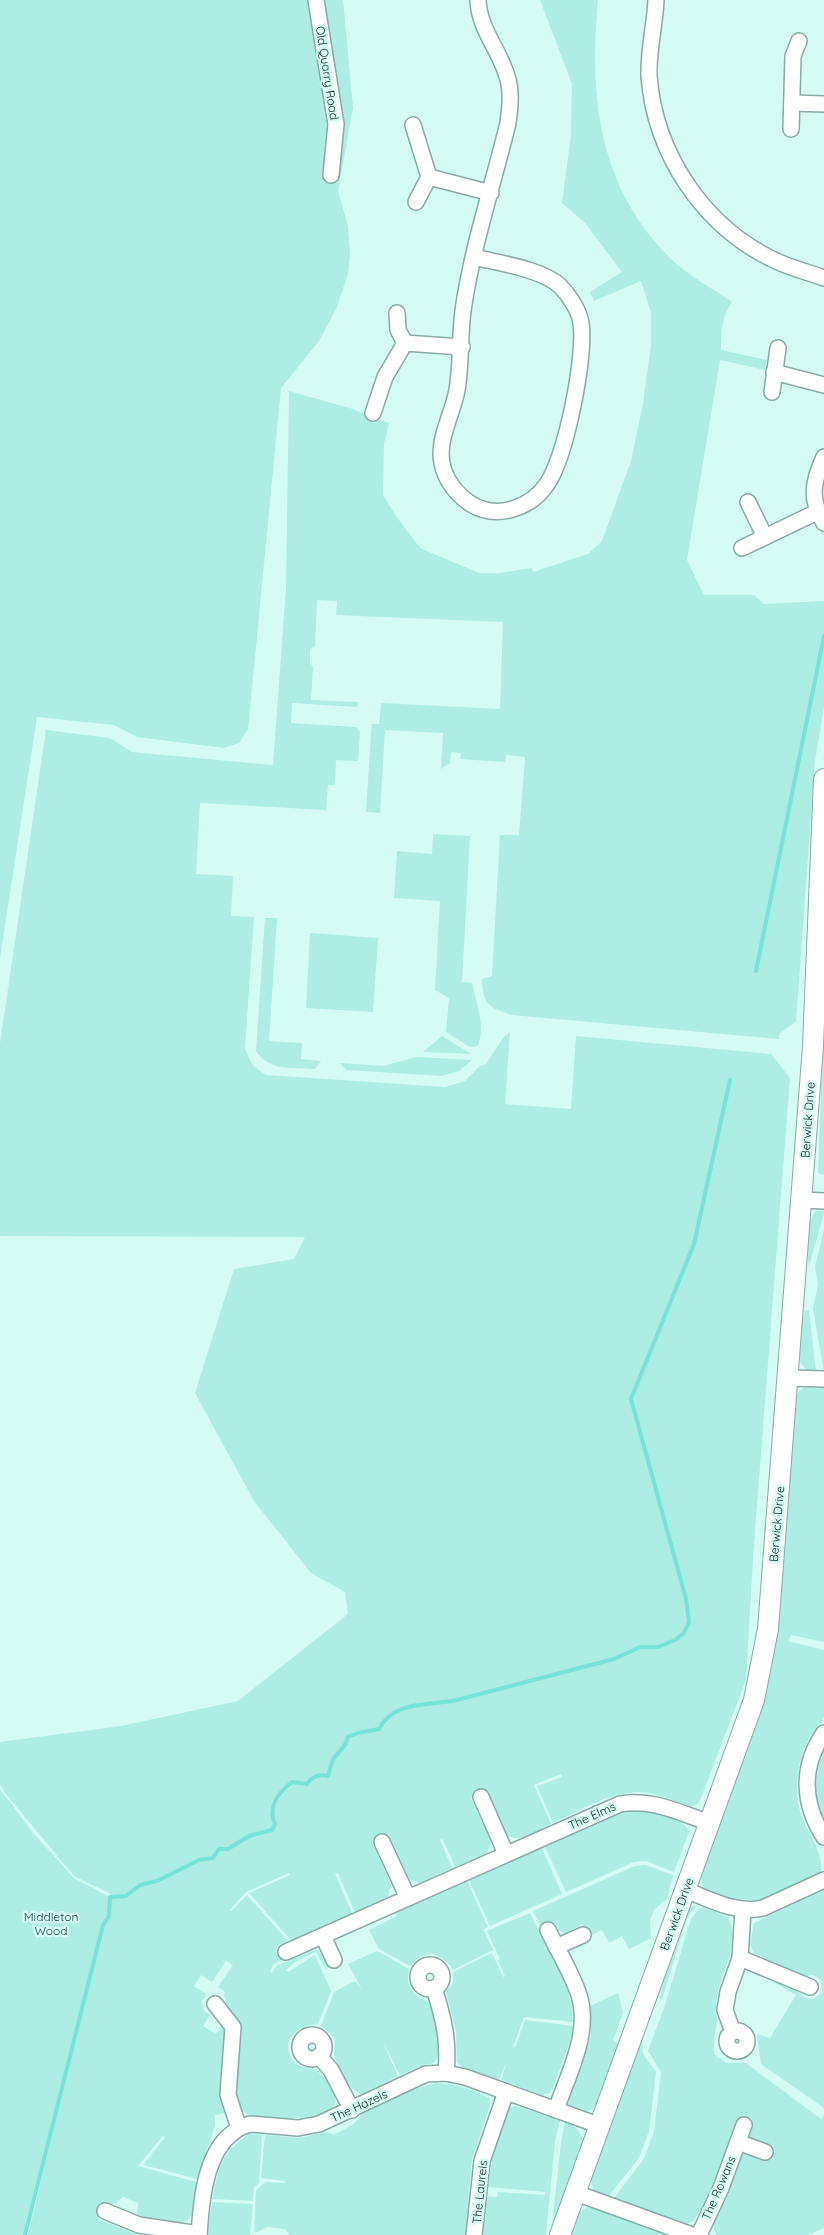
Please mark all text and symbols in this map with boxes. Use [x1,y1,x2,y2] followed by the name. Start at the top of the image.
[313,25,342,121] street label: Old Quarry Road
[797,1081,818,1158] street label: Berwick Drive
[766,1485,787,1563] street label: Berwick Drive
[566,1798,618,1833] street label: The Elms
[656,1875,697,1952] street label: Berwick Drive
[24,1909,78,1938] park label: Middleton Wood
[328,2086,390,2125] street label: The Hazels
[698,2153,739,2222] street label: The Rowans
[469,2159,490,2225] street label: The Laurels

